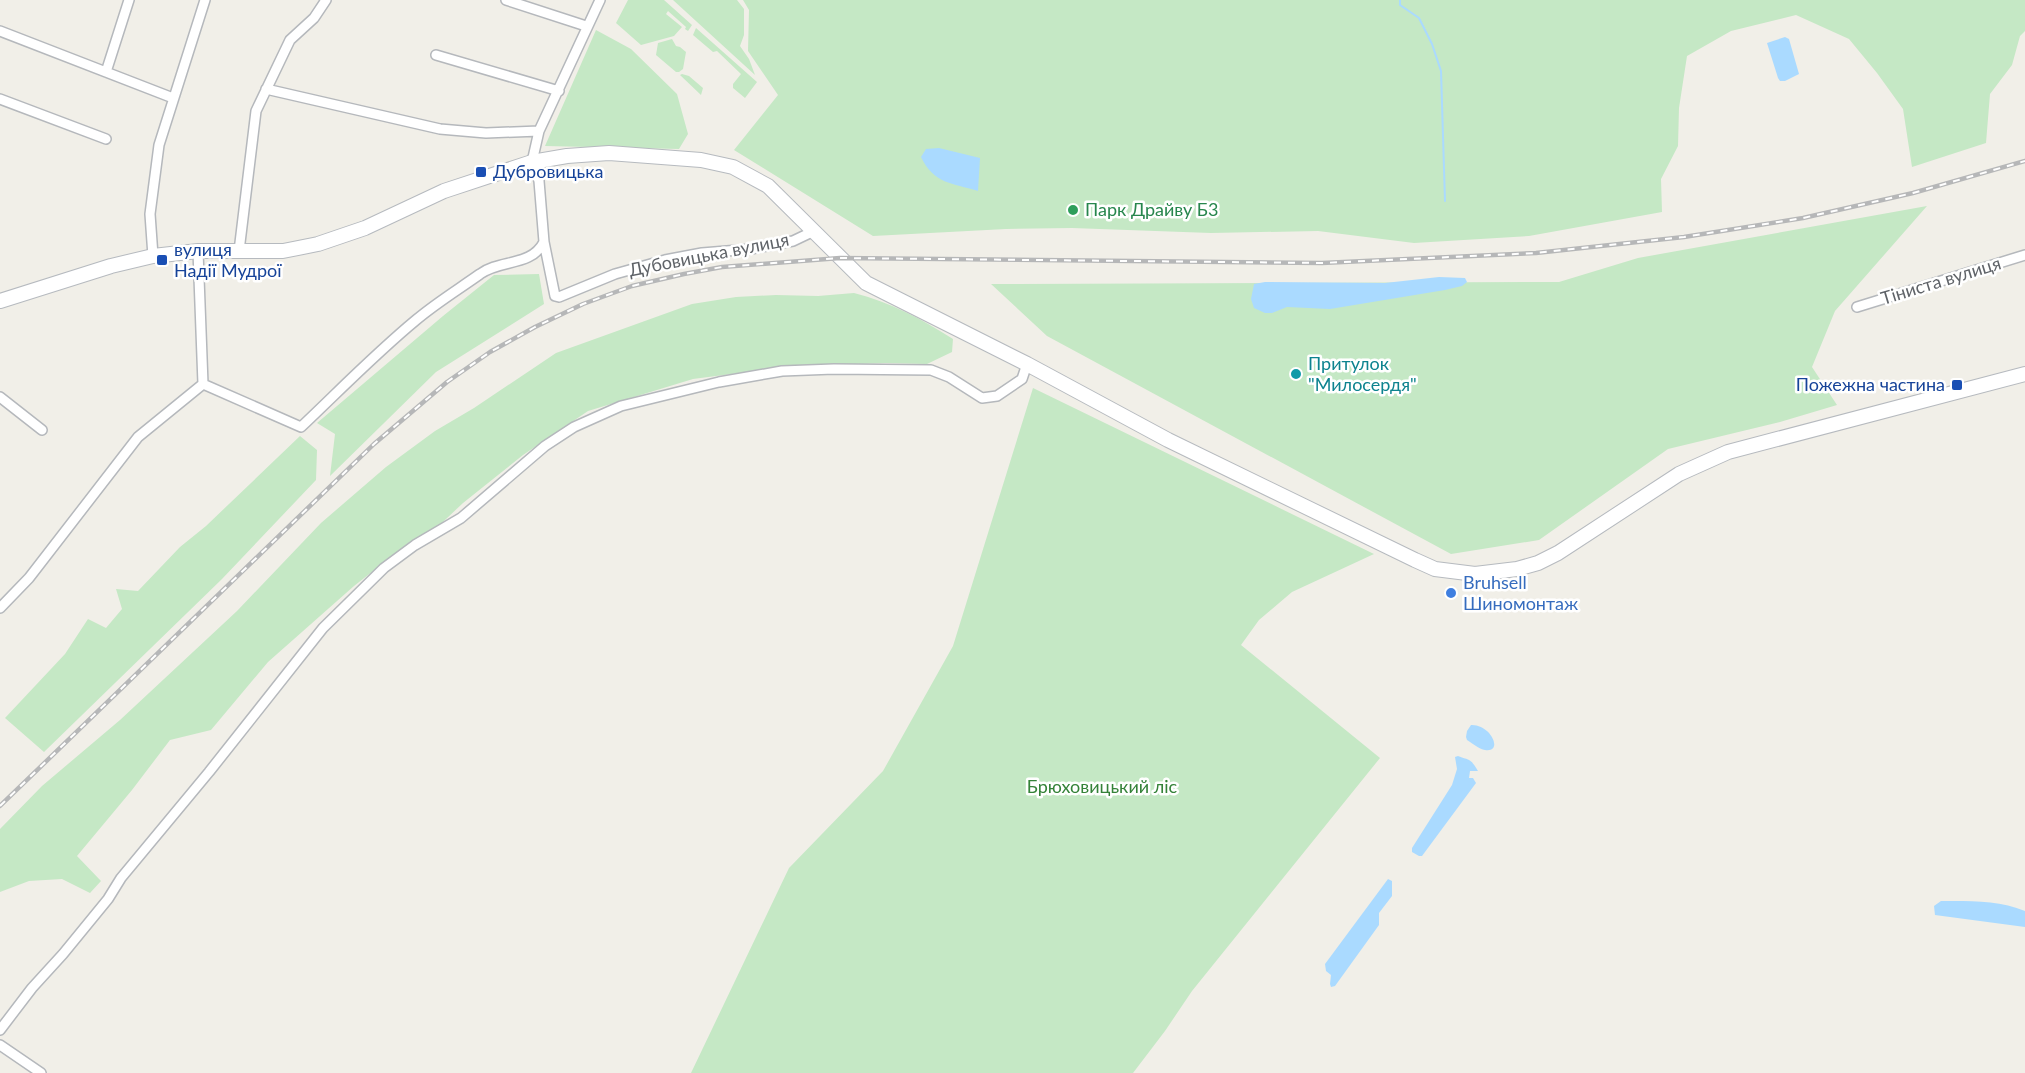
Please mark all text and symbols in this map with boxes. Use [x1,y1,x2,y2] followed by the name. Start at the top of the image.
[493,160,603,182] place label: Дубровицька
[474,165,488,179] marker: Дубровицька
[1085,198,1218,220] place label: Парк Драйву Б3
[1066,203,1080,217] marker: Парк Драйву Б3
[627,228,791,280] street label: Дубовицька вулиця
[174,238,282,281] place label: вулиця Надії Мудрої
[1878,251,2003,309] street label: Тіниста вулиця
[155,253,169,267] marker: вулиця Надії Мудрої
[1308,352,1417,395] place label: Притулок "Милосердя"
[1289,367,1303,381] marker: Притулок "Милосердя"
[1796,373,1945,395] place label: Пожежна частина
[1950,378,1964,392] marker: Пожежна частина
[1463,571,1578,614] place label: Bruhsell Шиномонтаж
[1444,586,1458,600] marker: Bruhsell Шиномонтаж
[1027,775,1178,797] park label: Брюховицький ліс

